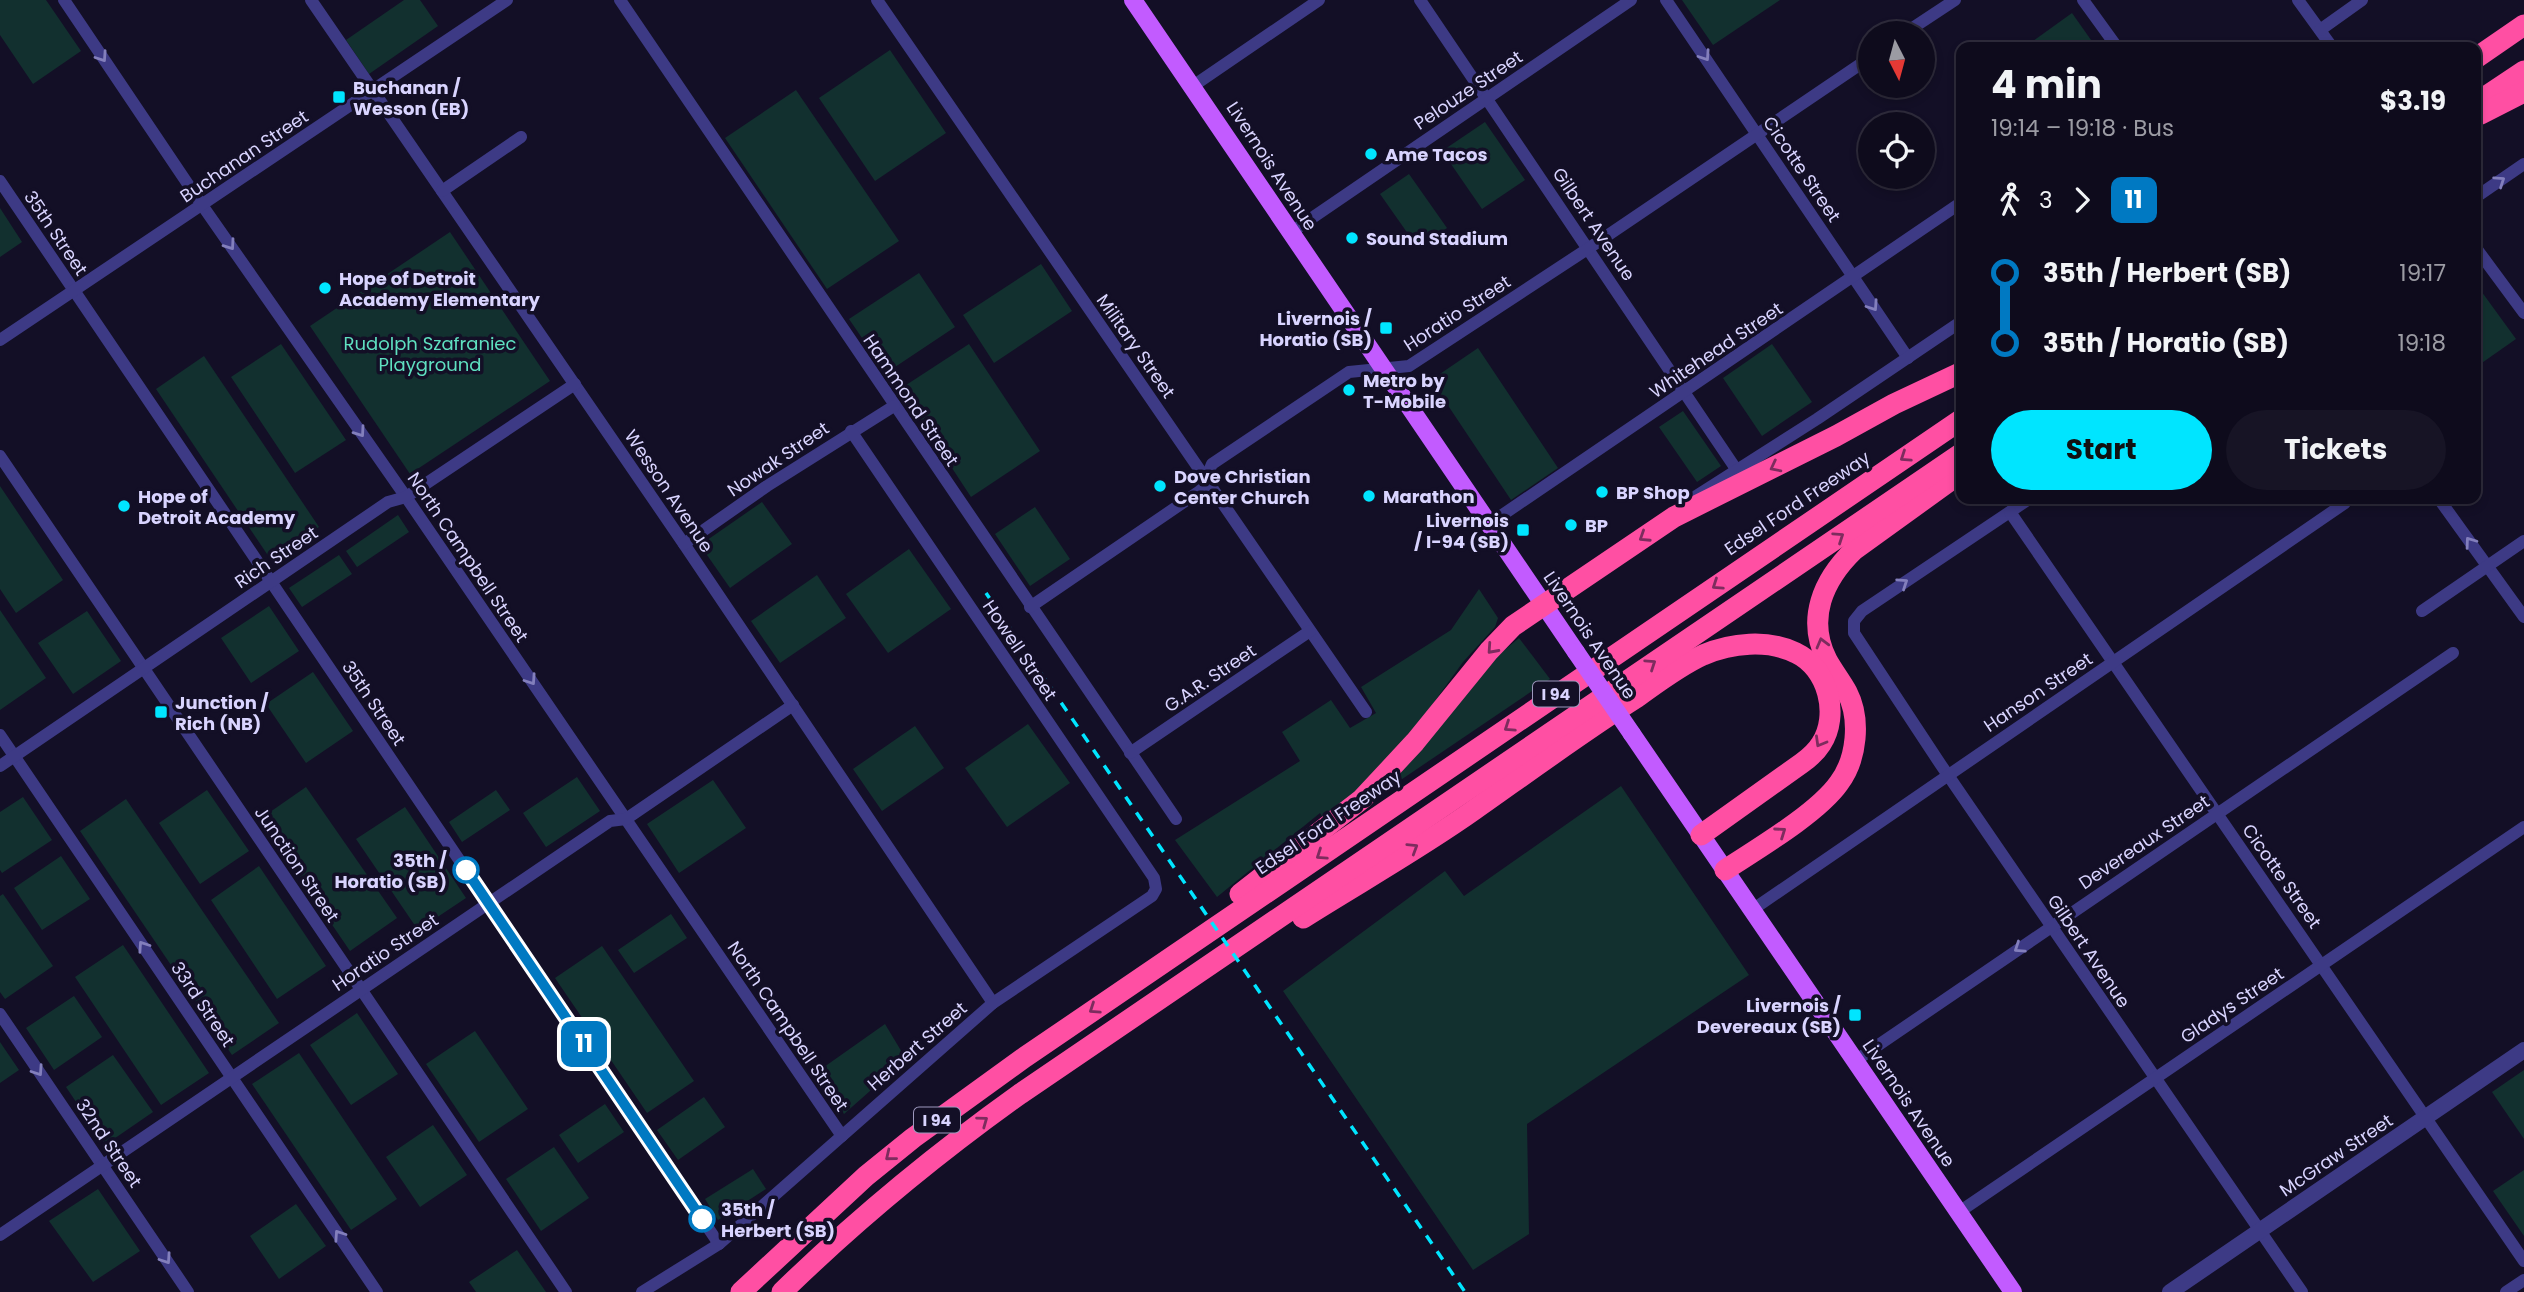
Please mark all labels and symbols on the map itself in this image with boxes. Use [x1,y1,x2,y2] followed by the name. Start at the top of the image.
[1858,21,1936,98] north arrow
[1409,44,1527,136] street label: Pelouze Street
[1697,48,1709,61] one-way arrow
[94,49,107,62] one-way arrow
[353,75,469,121] place label: Buchanan / Wesson (EB)
[331,89,347,105] marker: Buchanan / Wesson (EB)
[1221,97,1323,235] street label: Livernois Avenue
[175,104,313,208] street label: Buchanan Street
[1757,111,1847,227] street label: Cicotte Street
[1385,142,1488,167] place label: Ame Tacos
[1363,146,1379,162] marker: Ame Tacos
[1547,162,1641,286] street label: Gilbert Avenue
[2492,177,2505,189] one-way arrow
[18,186,94,280] street label: 35th Street
[1366,226,1508,251] place label: Sound Stadium
[1344,230,1360,246] marker: Sound Stadium
[222,237,234,250] one-way arrow
[339,266,541,312] place label: Hope of Detroit Academy Elementary
[1399,269,1515,357] street label: Horatio Street
[317,280,333,296] marker: Hope of Detroit Academy Elementary
[1091,289,1181,403] street label: Military Street
[1644,296,1788,404] street label: Whitehead Street
[1865,298,1877,311] one-way arrow
[1259,306,1372,352] place label: Livernois / Horatio (SB)
[1378,320,1394,336] marker: Livernois / Horatio (SB)
[857,329,965,471] street label: Hammond Street
[344,331,516,377] park label: Rudolph Szafraniec Playground
[1363,368,1446,414] place label: Metro by T-Mobile
[1341,382,1357,398] marker: Metro by T-Mobile
[722,416,834,502] street label: Nowak Street
[352,424,365,437] one-way arrow
[619,425,719,557] street label: Wesson Avenue
[1719,445,1875,561] street label: Edsel Ford Freeway
[1900,449,1913,461] one-way arrow
[1770,458,1782,472] one-way arrow
[1174,464,1311,510] place label: Dove Christian Center Church
[402,467,534,647] street label: North Campbell Street
[1152,478,1168,494] marker: Dove Christian Center Church
[1616,480,1690,505] place label: BP Shop
[138,484,296,530] place label: Hope of Detroit Academy
[1383,484,1475,509] place label: Marathon
[1594,484,1610,500] marker: BP Shop
[1361,488,1377,504] marker: Marathon
[116,498,132,514] marker: Hope of Detroit Academy
[1414,508,1509,554] place label: Livernois / I-94 (SB)
[1585,513,1608,538] place label: BP
[1563,517,1579,533] marker: BP
[229,520,323,594] street label: Rich Street
[1515,522,1531,538] marker: Livernois / I-94 (SB)
[1639,529,1652,541] one-way arrow
[1831,533,1844,545] one-way arrow
[2466,537,2478,550] one-way arrow
[1538,566,1642,704] street label: Livernois Avenue
[1712,577,1725,589] one-way arrow
[1896,578,1909,591] one-way arrow
[977,595,1063,705] street label: Howell Street
[1816,637,1830,649] one-way arrow
[1159,638,1261,718] street label: G.A.R. Street
[1488,641,1500,654] one-way arrow
[1979,646,2097,738] street label: Hanson Street
[336,656,412,750] street label: 35th Street
[1643,660,1656,673] one-way arrow
[523,672,536,685] one-way arrow
[1533,681,1579,706] road number: I 94
[175,690,269,736] place label: Junction / Rich (NB)
[153,704,169,720] marker: Junction / Rich (NB)
[1504,719,1517,731] one-way arrow
[1815,734,1828,747] one-way arrow
[1250,764,1406,880] street label: Edsel Ford Freeway
[2074,789,2214,895] street label: Devereaux Street
[249,801,345,927] street label: Junction Street
[2237,819,2327,933] street label: Cicotte Street
[1773,828,1786,840] one-way arrow
[1405,844,1418,857] one-way arrow
[1316,846,1329,859] one-way arrow
[334,848,447,894] place label: 35th / Horatio (SB)
[453,857,479,883] marker: 35th / Horatio (SB)
[2042,889,2136,1013] street label: Gilbert Avenue
[327,907,443,997] street label: Horatio Street
[722,936,854,1116] street label: North Campbell Street
[138,940,151,953] one-way arrow
[2014,940,2027,953] one-way arrow
[165,957,241,1051] street label: 33rd Street
[2175,961,2289,1049] street label: Gladys Street
[1697,993,1841,1039] place label: Livernois / Devereaux (SB)
[862,996,972,1096] street label: Herbert Street
[1089,1001,1102,1014] one-way arrow
[1847,1007,1863,1023] marker: Livernois / Devereaux (SB)
[552,1021,616,1067] line badge: 11
[1857,1034,1961,1172] street label: Livernois Avenue
[30,1063,43,1076] one-way arrow
[70,1094,148,1192] street label: 32nd Street
[914,1108,960,1132] road number: I 94
[2274,1108,2398,1202] street label: McGraw Street
[975,1116,988,1129] one-way arrow
[886,1148,898,1161] one-way arrow
[721,1197,835,1243] place label: 35th / Herbert (SB)
[689,1206,715,1232] marker: 35th / Herbert (SB)
[334,1230,347,1243] one-way arrow
[158,1251,170,1264] one-way arrow

